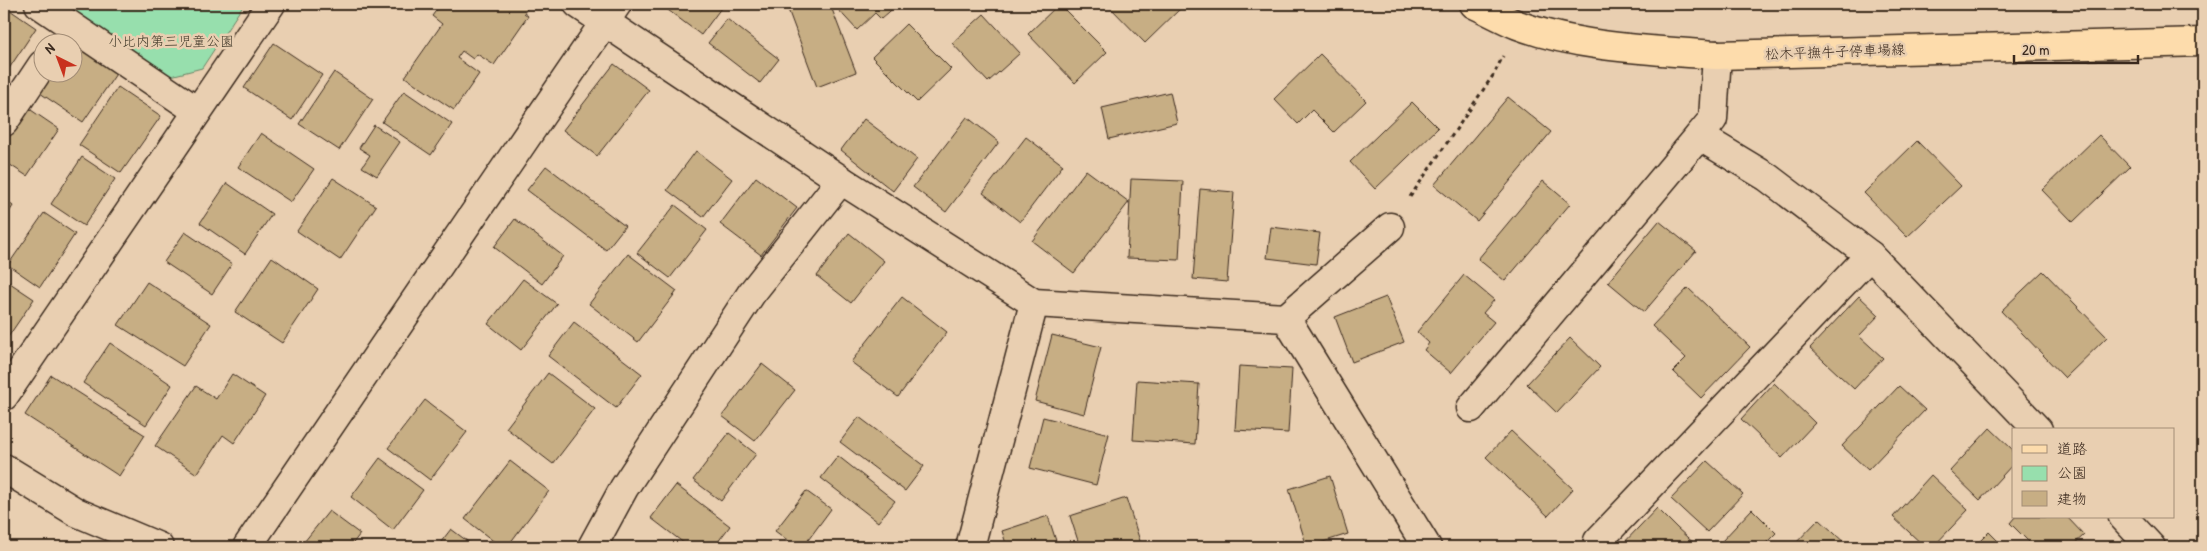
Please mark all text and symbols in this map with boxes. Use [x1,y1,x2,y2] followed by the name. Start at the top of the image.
[108,31,234,50] park label: 小比内第三児童公園
[32,32,82,82] north arrow
[2014,32,2138,64] scale bar
[40,38,58,58] text: N
[1765,39,1905,63] street label: 松木平撫牛子停車場線
[2022,39,2049,60] text: 20 m
[2012,428,2174,518] legend
[2057,438,2087,459] text: 道路
[2057,462,2087,483] text: 公園
[2057,488,2087,509] text: 建物

